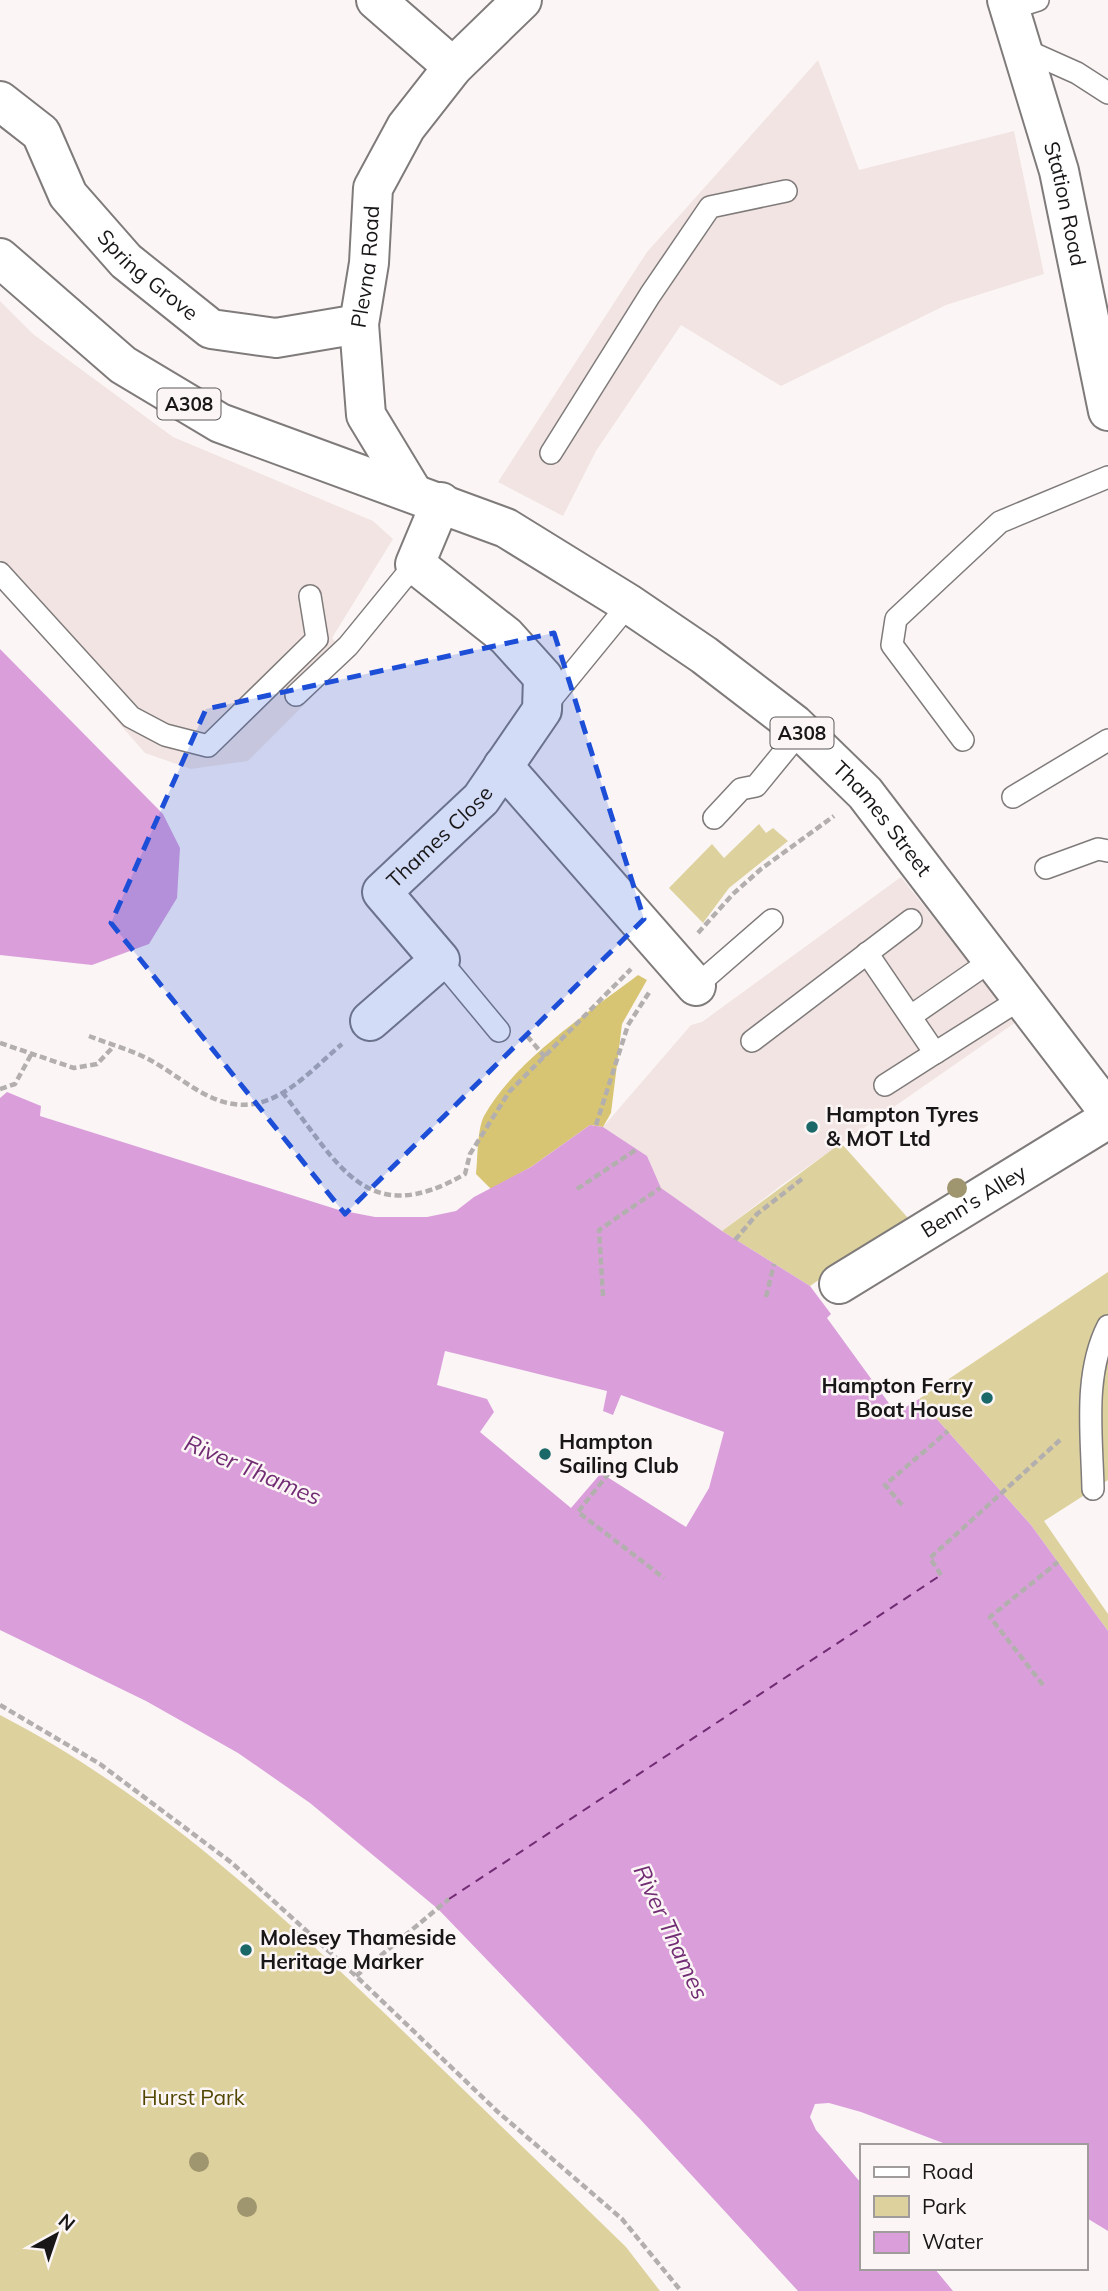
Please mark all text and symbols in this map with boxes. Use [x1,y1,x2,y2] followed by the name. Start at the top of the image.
[1039,138,1092,268] street label: Station Road
[345,205,384,330] street label: Plevna Road
[92,224,204,326] street label: Spring Grove
[158,388,220,420] road number: A308
[770,718,834,748] road number: A308
[828,755,938,881] street label: Thames Street
[381,781,498,893] street label: Thames Close
[826,1101,979,1151] place label: Hampton Tyres & MOT Ltd
[804,1119,820,1135] marker: Hampton Tyres & MOT Ltd
[916,1158,1031,1243] street label: Benn's Alley
[822,1372,974,1422] place label: Hampton Ferry Boat House
[979,1390,995,1406] marker: Hampton Ferry Boat House
[181,1428,326,1511] water label: River Thames
[559,1428,679,1478] place label: Hampton Sailing Club
[537,1446,553,1462] marker: Hampton Sailing Club
[628,1860,715,2004] water label: River Thames
[260,1924,456,1974] place label: Molesey Thameside Heritage Marker
[238,1942,254,1958] marker: Molesey Thameside Heritage Marker
[141,2084,245,2110] park label: Hurst Park
[860,2144,1087,2270] legend
[922,2158,973,2184] text: Road
[922,2193,966,2219] text: Park
[21,2200,91,2270] north arrow
[54,2208,80,2236] text: N
[922,2228,983,2254] text: Water

